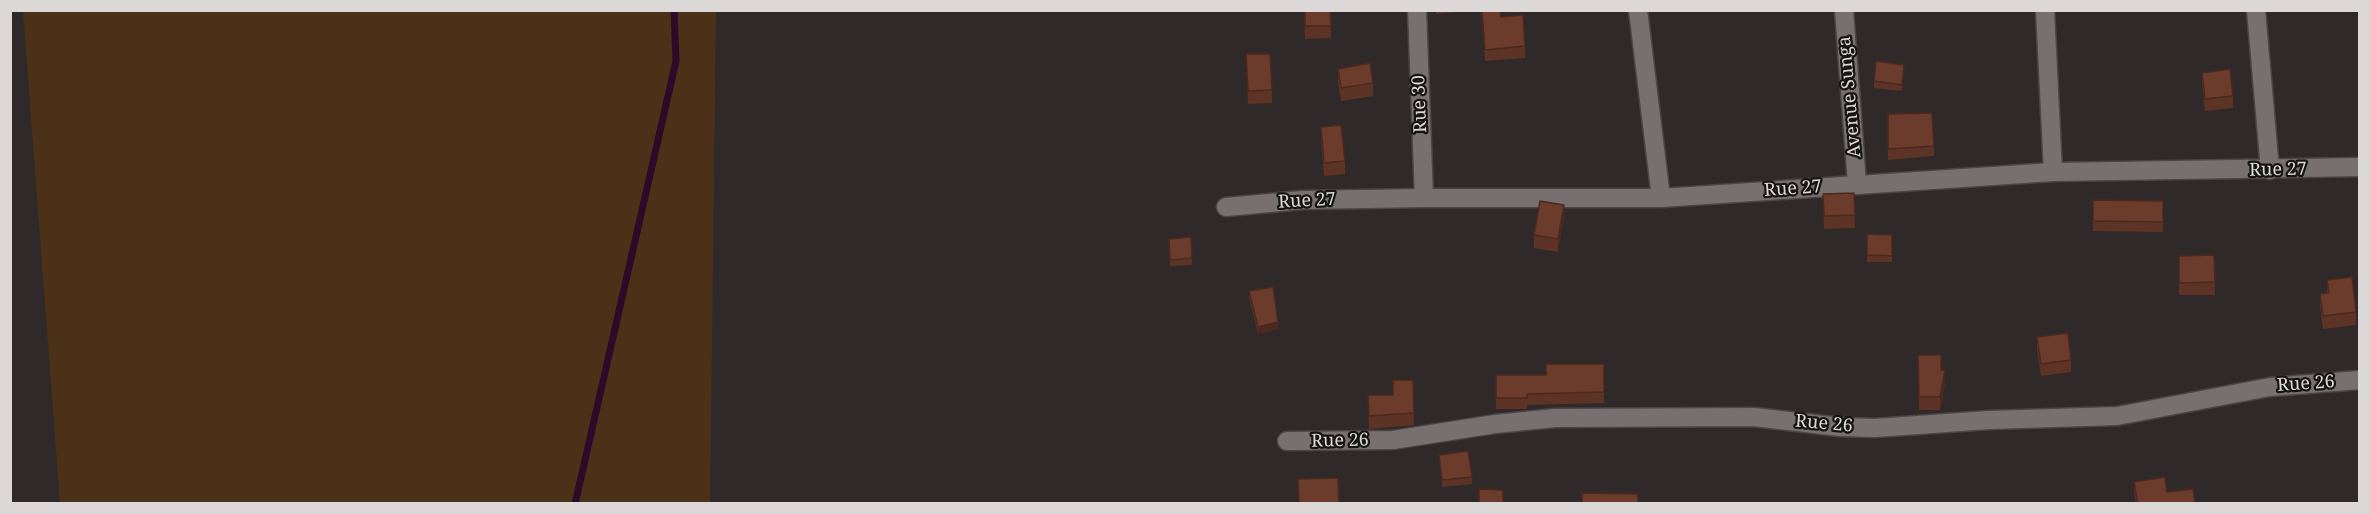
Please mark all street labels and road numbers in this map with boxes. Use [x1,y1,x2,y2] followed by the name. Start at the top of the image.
[1834,35,1866,159] street label: Avenue Sunga
[1408,75,1432,133] street label: Rue 30
[2249,159,2307,181] street label: Rue 27
[1763,176,1823,202] street label: Rue 27
[1278,189,1336,213] street label: Rue 27
[2276,371,2336,397] street label: Rue 26
[1794,411,1854,437] street label: Rue 26
[1311,430,1369,452] street label: Rue 26

